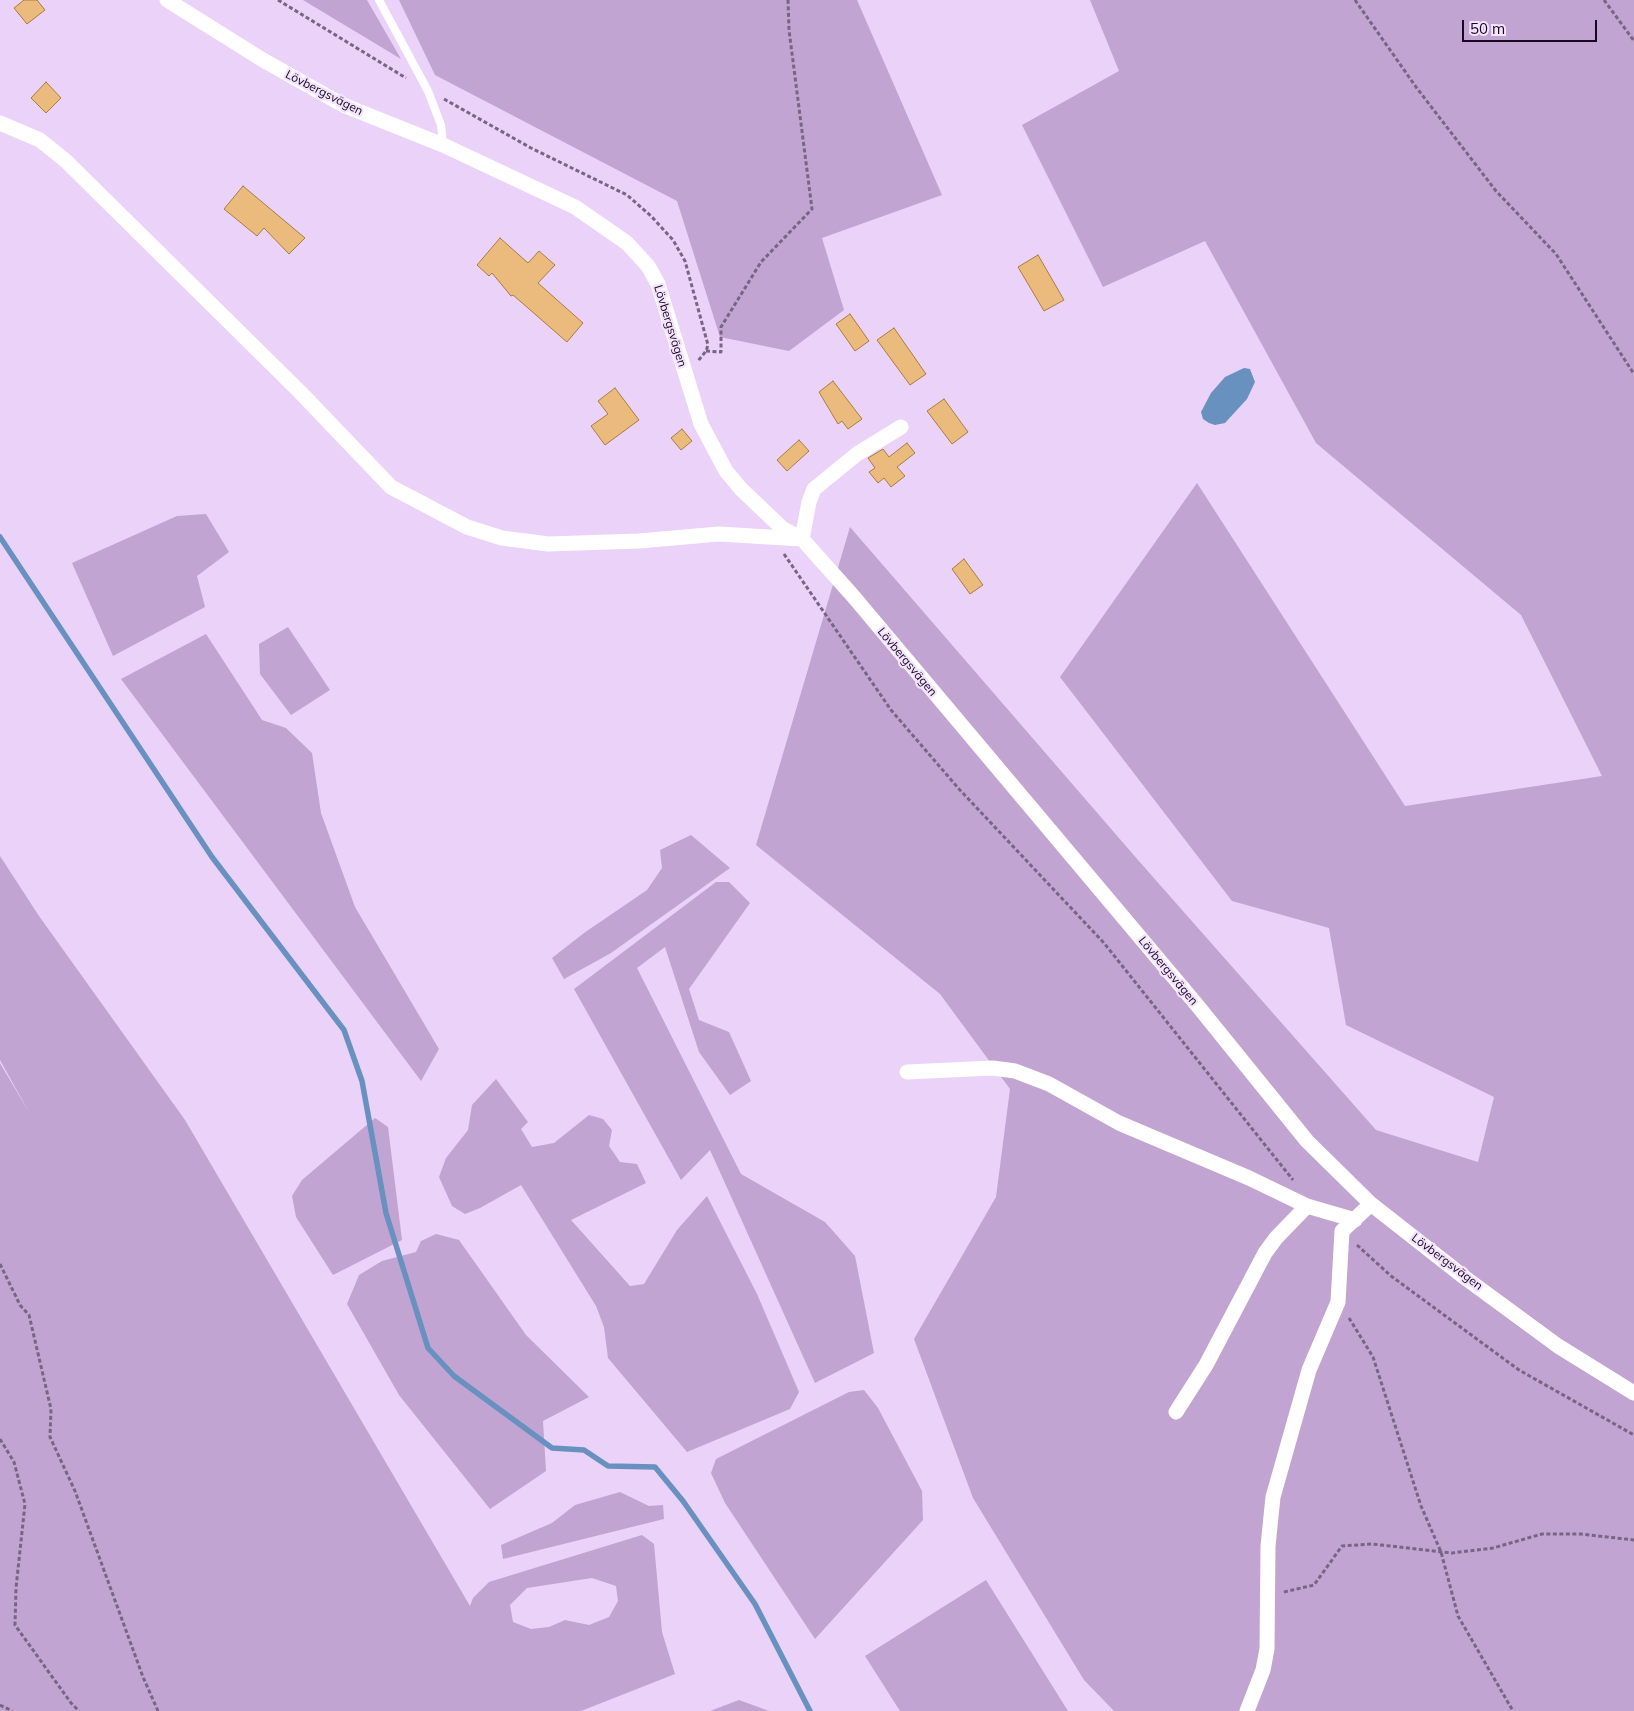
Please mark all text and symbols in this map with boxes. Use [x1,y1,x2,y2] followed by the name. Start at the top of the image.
[1464,10,1599,42] scale bar
[1470,19,1505,38] text: 50 m
[283,67,365,119] street label: Lövbergsvägen
[651,283,689,369] street label: Lövbergsvägen
[874,625,940,699] street label: Lövbergsvägen
[1135,934,1201,1008] street label: Lövbergsvägen
[1409,1231,1485,1293] street label: Lövbergsvägen

